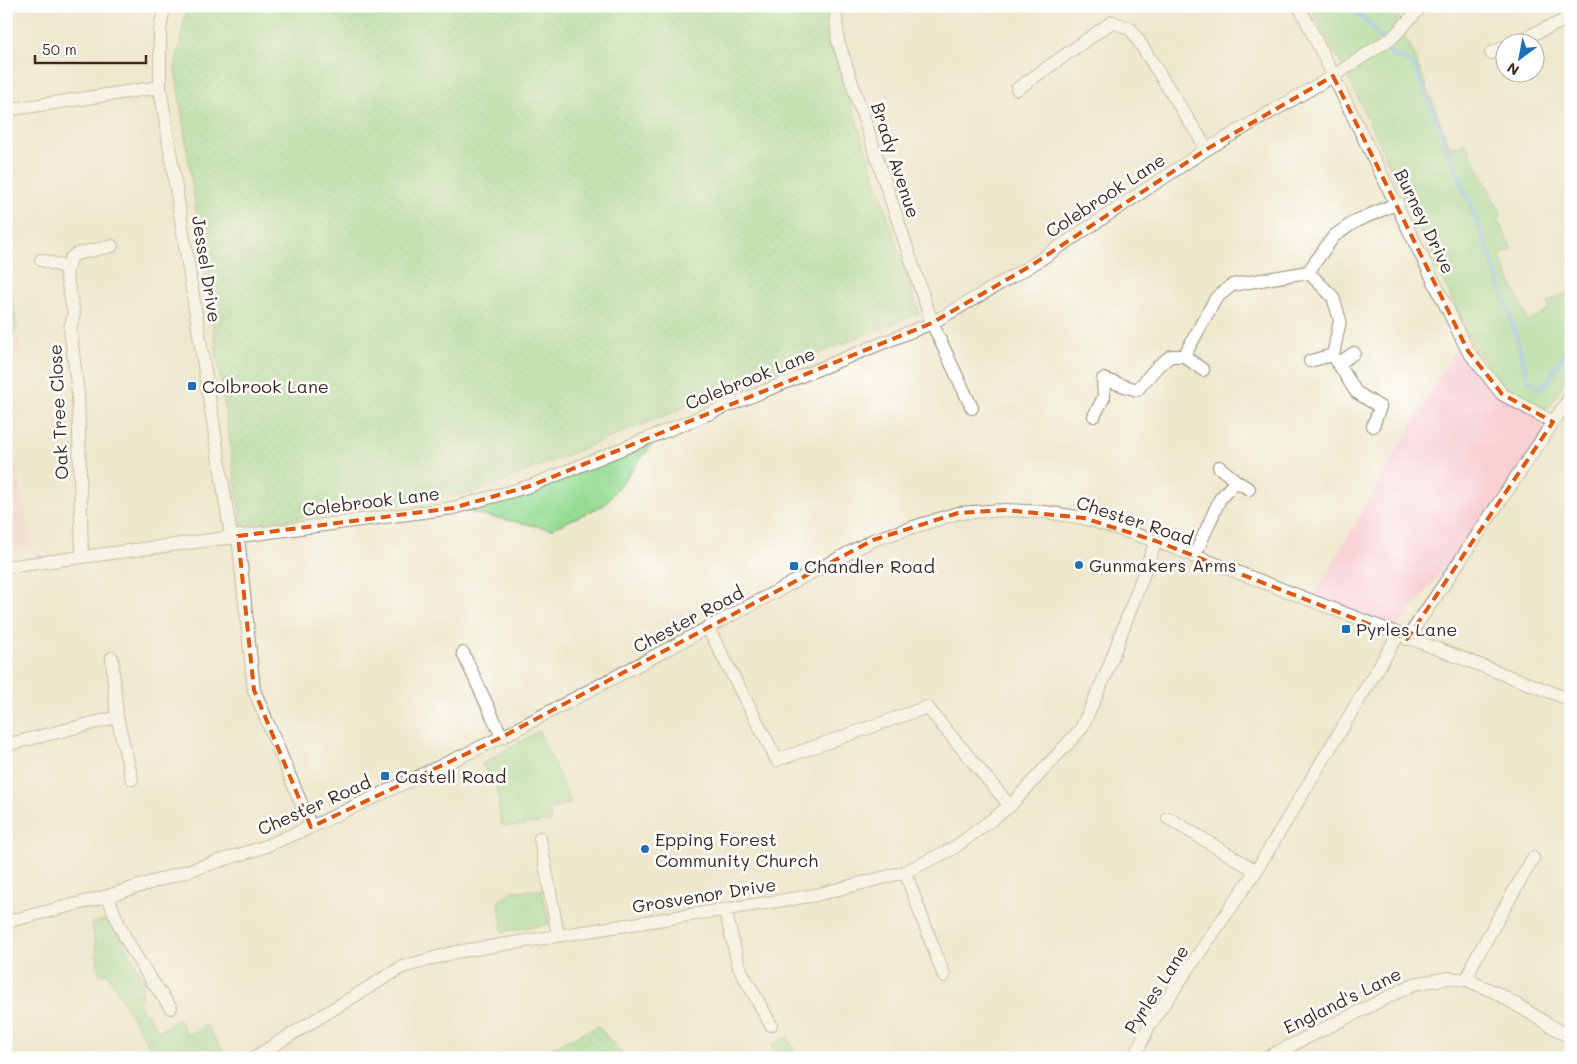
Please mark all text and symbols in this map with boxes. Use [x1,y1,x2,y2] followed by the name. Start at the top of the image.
[35,32,146,64] scale bar
[1494,32,1544,82] north arrow
[42,39,77,59] text: 50 m
[1503,59,1522,80] text: N
[866,99,926,221] street label: Brady Avenue
[1041,147,1169,243] street label: Colebrook Lane
[1389,165,1461,277] street label: Burney Drive
[187,214,227,324] street label: Jessel Drive
[681,341,819,415] street label: Colebrook Lane
[42,344,74,480] street label: Oak Tree Close
[202,374,329,398] place label: Colbrook Lane
[186,380,198,392] marker: Colbrook Lane
[301,481,441,521] street label: Colebrook Lane
[1073,490,1197,550] street label: Chester Road
[1089,553,1237,577] place label: Gunmakers Arms
[804,554,935,578] place label: Chandler Road
[1073,559,1085,571] marker: Gunmakers Arms
[788,560,800,572] marker: Chandler Road
[629,580,747,658] street label: Chester Road
[1356,617,1457,641] place label: Pyrles Lane
[1340,623,1352,635] marker: Pyrles Lane
[395,764,507,788] place label: Castell Road
[254,769,374,841] street label: Chester Road
[379,770,391,782] marker: Castell Road
[655,827,818,872] place label: Epping Forest Community Church
[639,843,651,855] marker: Epping Forest Community Church
[630,872,778,918] street label: Grosvenor Drive
[1118,940,1194,1038] street label: Pyrles Lane
[1279,961,1405,1039] street label: England's Lane

